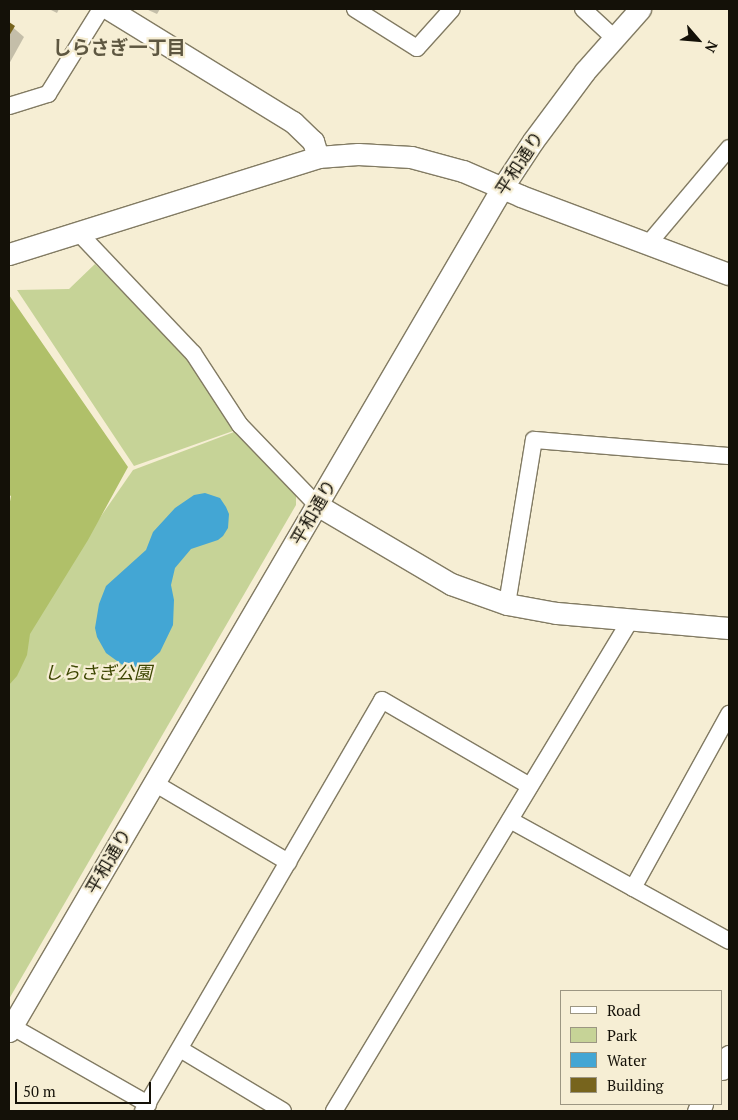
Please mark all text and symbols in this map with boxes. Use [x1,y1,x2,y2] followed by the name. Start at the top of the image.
[673,15,723,65] north arrow
[53,36,185,58] district label: しらさぎ一丁目
[701,38,723,56] text: N
[490,127,548,199] street label: 平和通り
[286,475,340,549] street label: 平和通り
[44,661,152,683] park label: しらさぎ公園
[81,824,135,898] street label: 平和通り
[560,990,723,1105] legend
[607,1000,640,1020] text: Road
[607,1025,637,1045] text: Park
[607,1050,646,1070] text: Water
[18,1072,154,1104] scale bar
[607,1075,664,1095] text: Building
[23,1081,56,1101] text: 50 m

